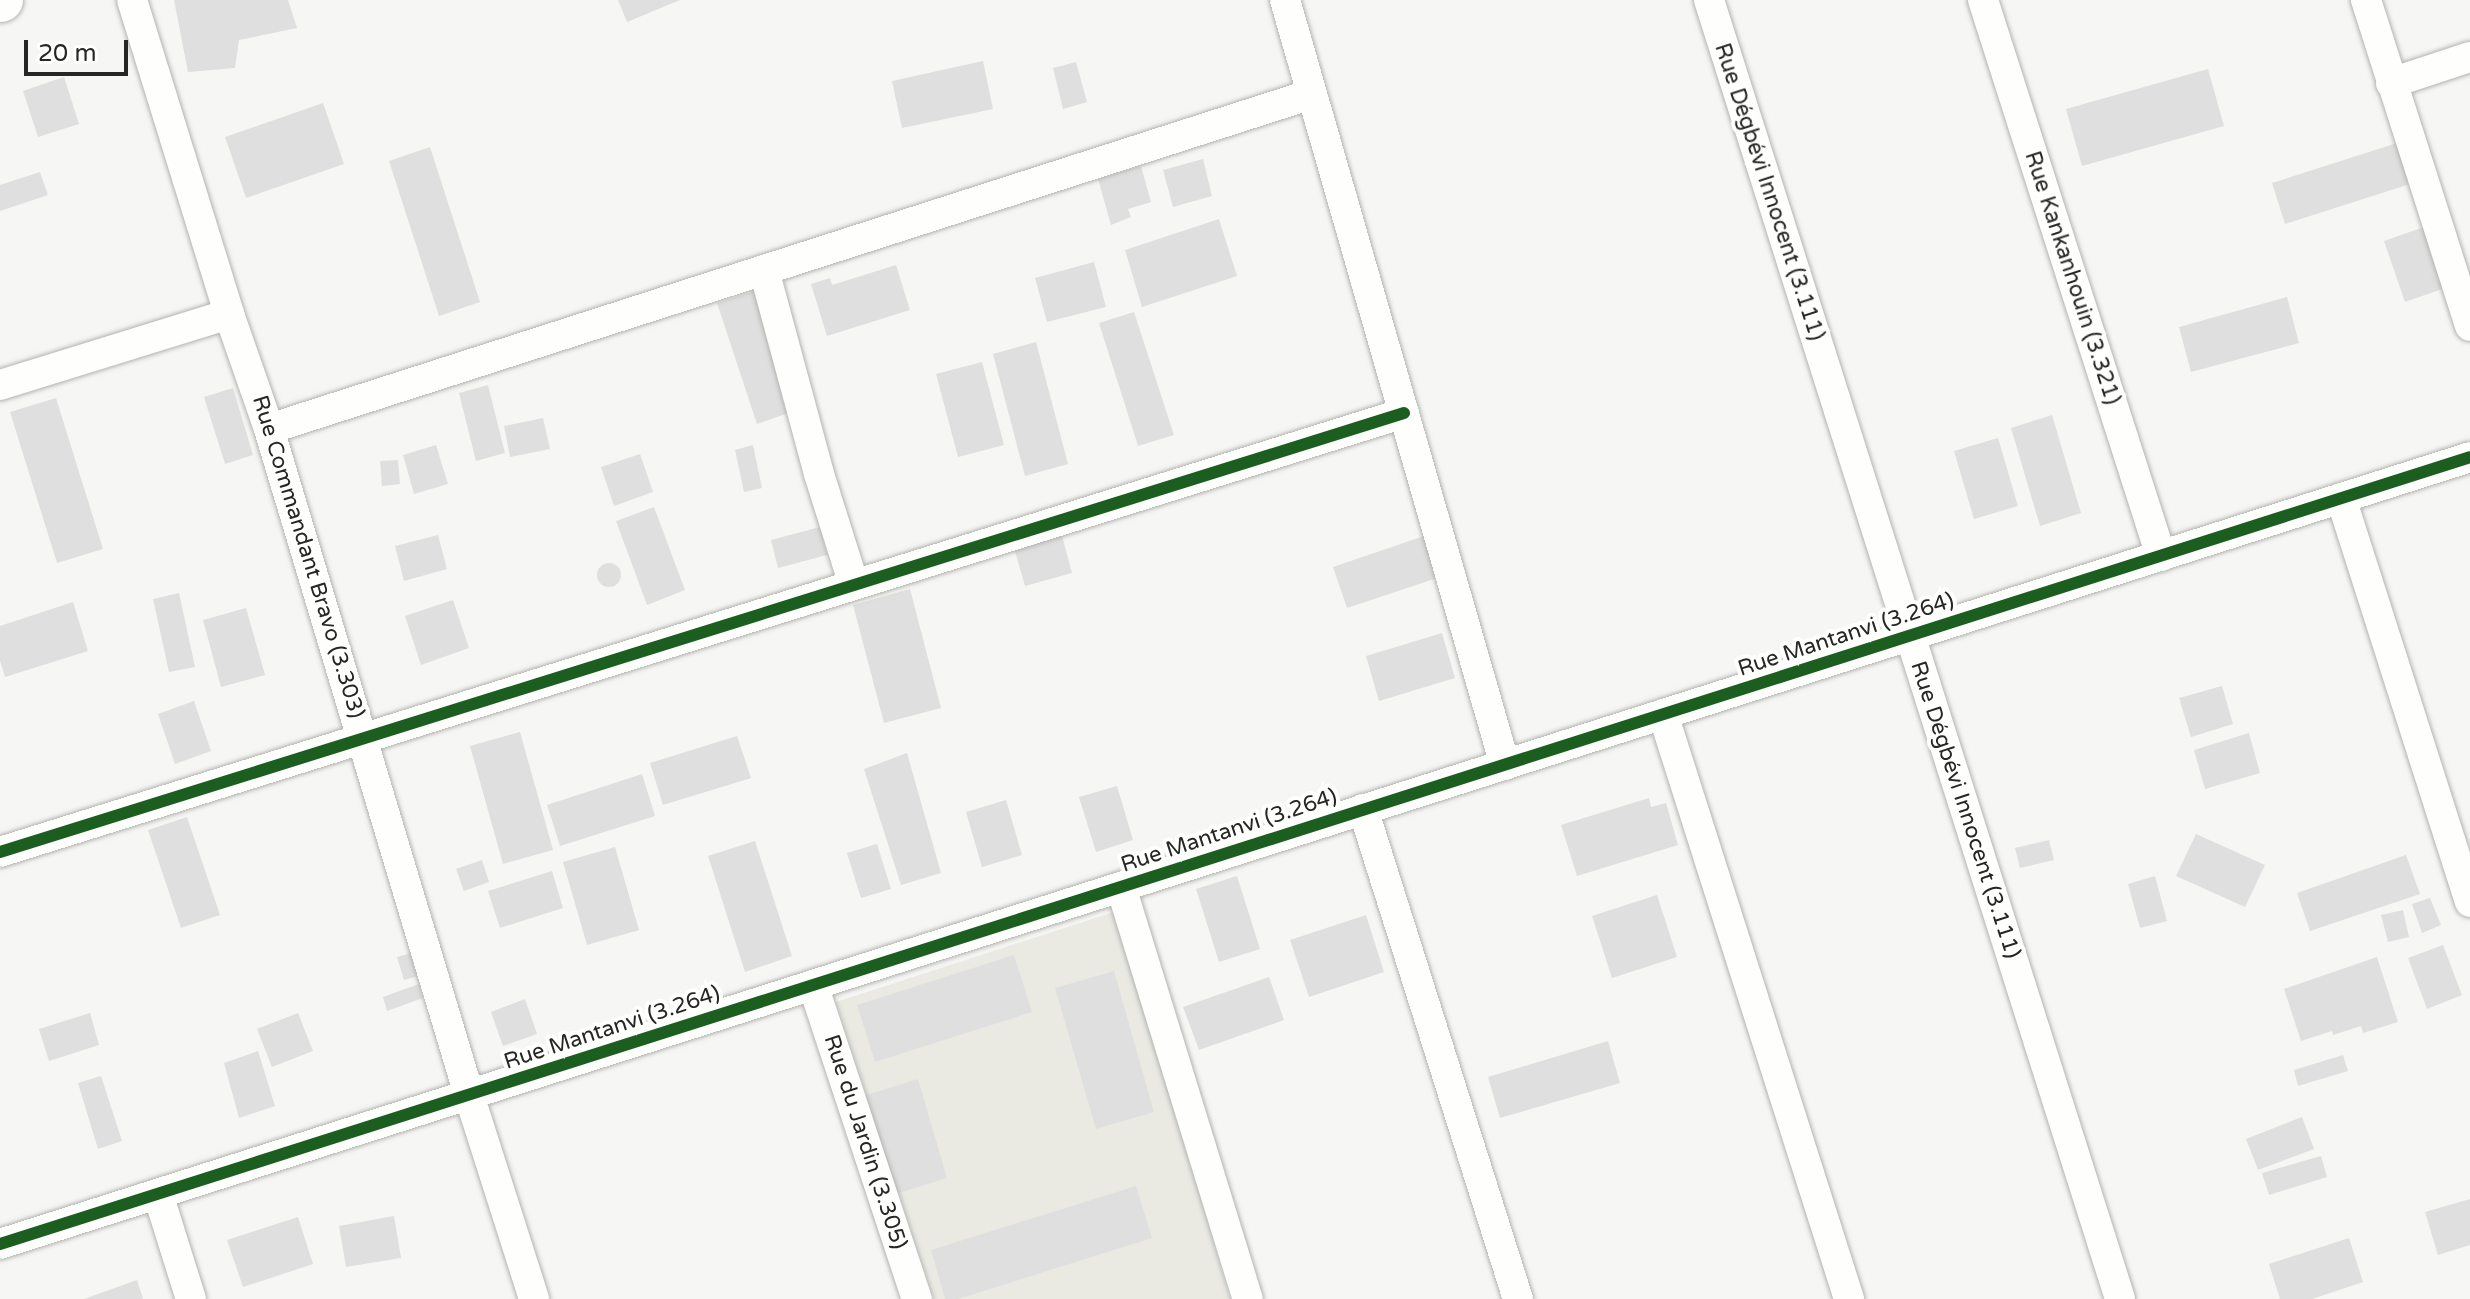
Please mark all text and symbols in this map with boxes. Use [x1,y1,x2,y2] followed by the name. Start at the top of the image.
[28,24,132,74] scale bar
[38,39,96,68] text: 20 m
[1708,40,1830,344] street label: Rue Dégbévi Innocent (3.111)
[2019,148,2125,408] street label: Rue Kankanhouin (3.321)
[246,392,370,722] street label: Rue Commandant Bravo (3.303)
[1735,588,1957,682] street label: Rue Mantanvi (3.264)
[1904,658,2026,962] street label: Rue Dégbévi Innocent (3.111)
[1118,784,1340,878] street label: Rue Mantanvi (3.264)
[501,981,723,1075] street label: Rue Mantanvi (3.264)
[818,1031,912,1253] street label: Rue du Jardin (3.305)

